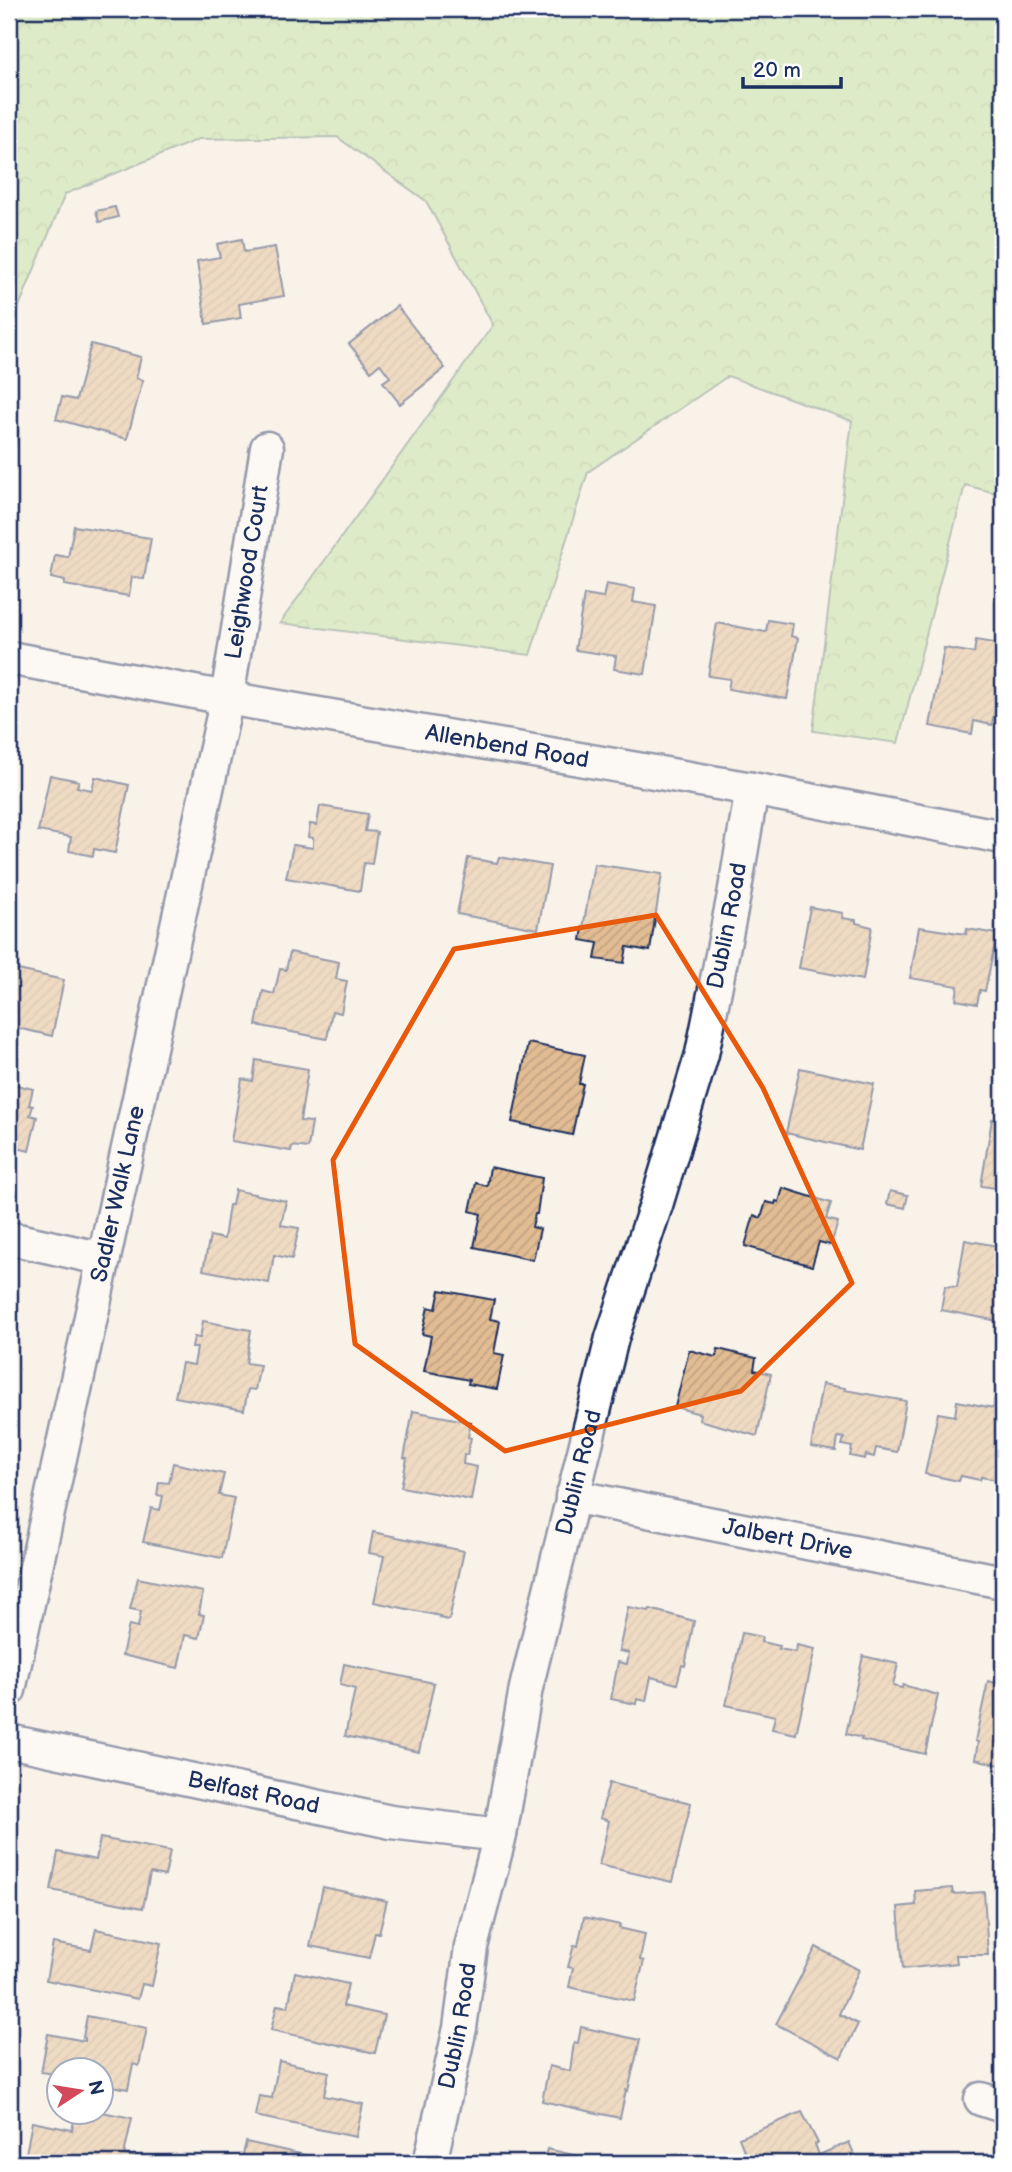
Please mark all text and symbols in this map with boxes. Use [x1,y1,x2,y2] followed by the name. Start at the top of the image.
[743,46,841,90] scale bar
[753,58,801,83] text: 20 m
[219,483,275,661] street label: Leighwood Court
[423,719,591,775] street label: Allenbend Road
[701,861,753,991] street label: Dublin Road
[85,1103,151,1285] street label: Sadler Walk Lane
[550,1407,608,1538] street label: Dublin Road
[720,1512,855,1566] street label: Jalbert Drive
[185,1765,322,1820] street label: Belfast Road
[433,1961,483,2092] street label: Dublin Road
[46,2056,116,2126] north arrow
[82,2078,108,2097] text: N

